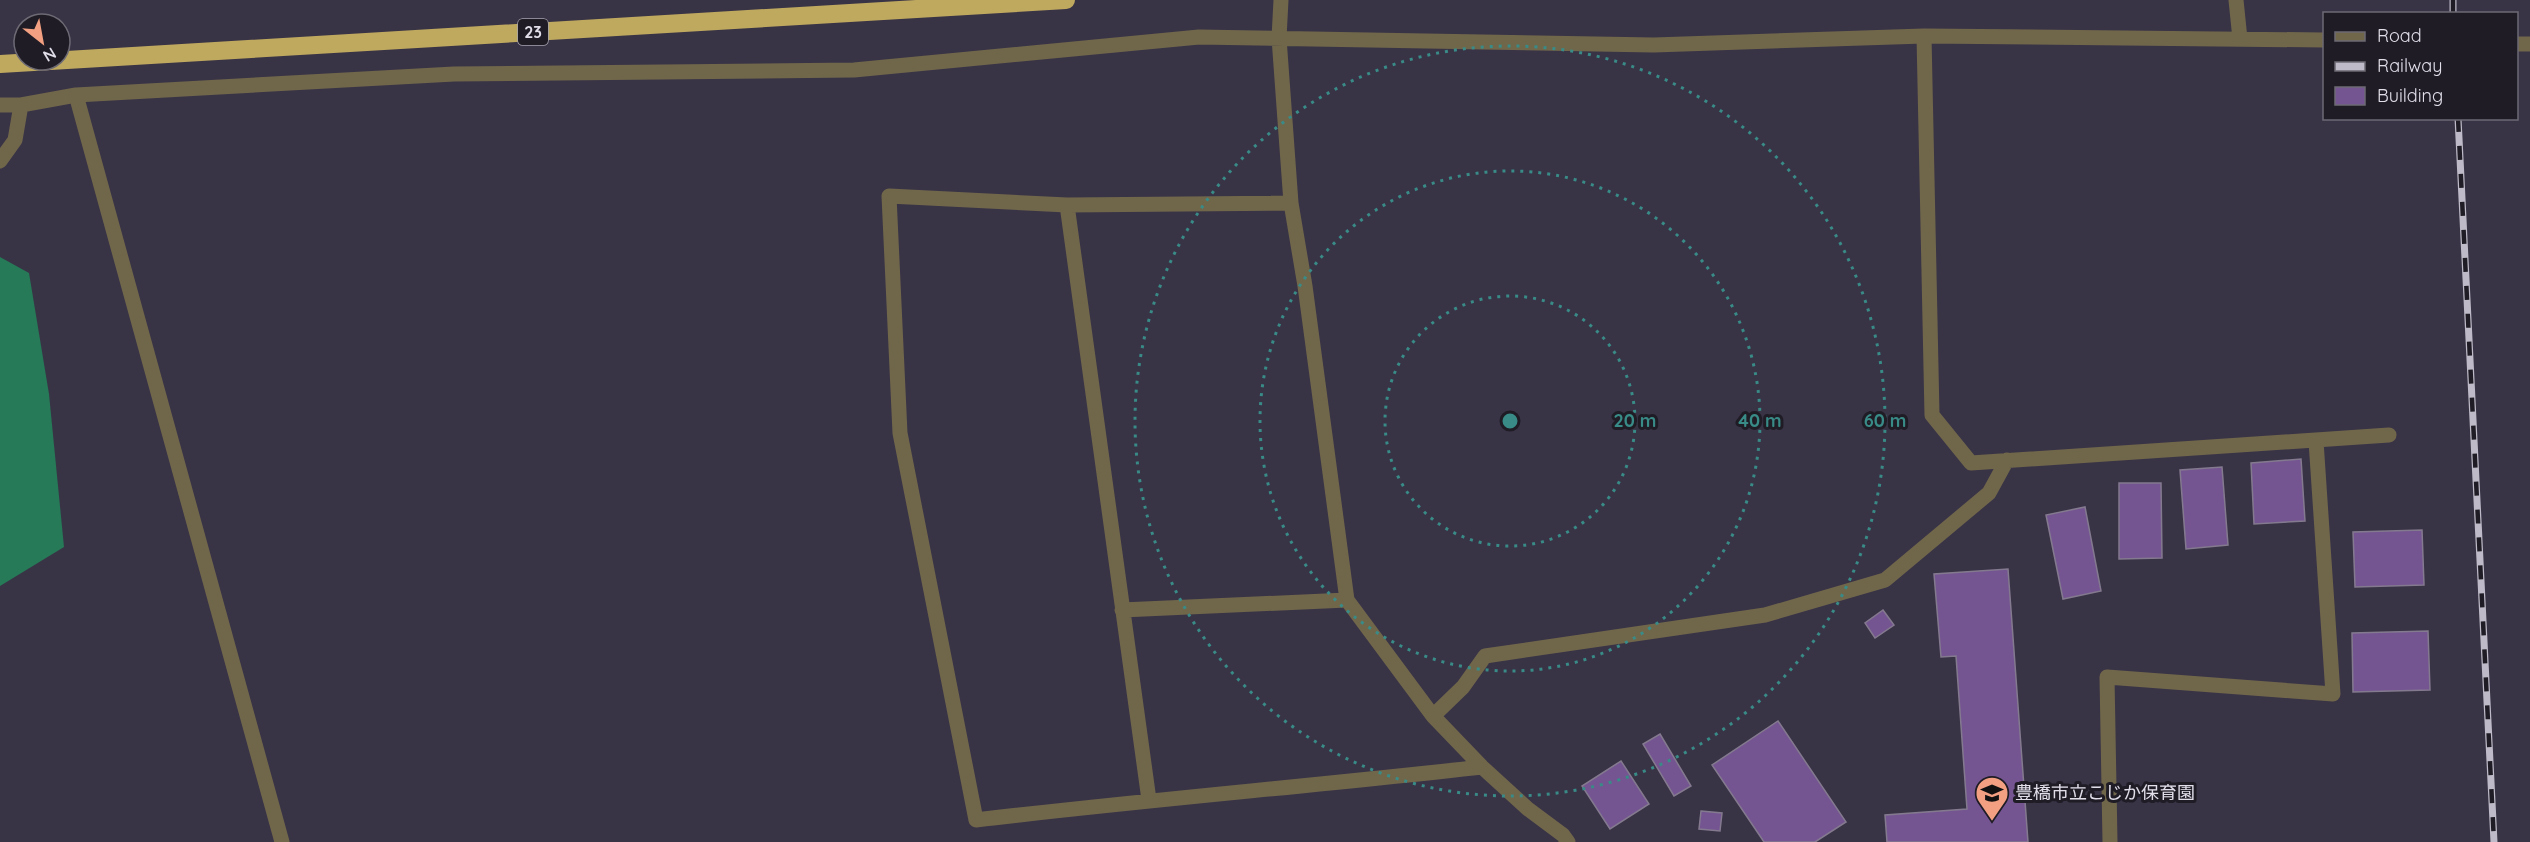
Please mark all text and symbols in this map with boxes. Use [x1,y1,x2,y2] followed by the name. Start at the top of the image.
[12,12,72,72] north arrow
[2323,12,2518,120] legend
[518,19,548,45] road number: 23
[2377,24,2422,47] text: Road
[40,43,60,66] text: N
[2377,54,2443,77] text: Railway
[2377,84,2443,107] text: Building
[1614,409,1656,432] text: 20 m
[1738,409,1782,432] text: 40 m
[1864,409,1906,432] text: 60 m
[1500,411,1520,431] centre of rings
[1974,775,2010,822] school or university icon: 豊橋市立こじか保育園
[2015,781,2195,804] place label: 豊橋市立こじか保育園

